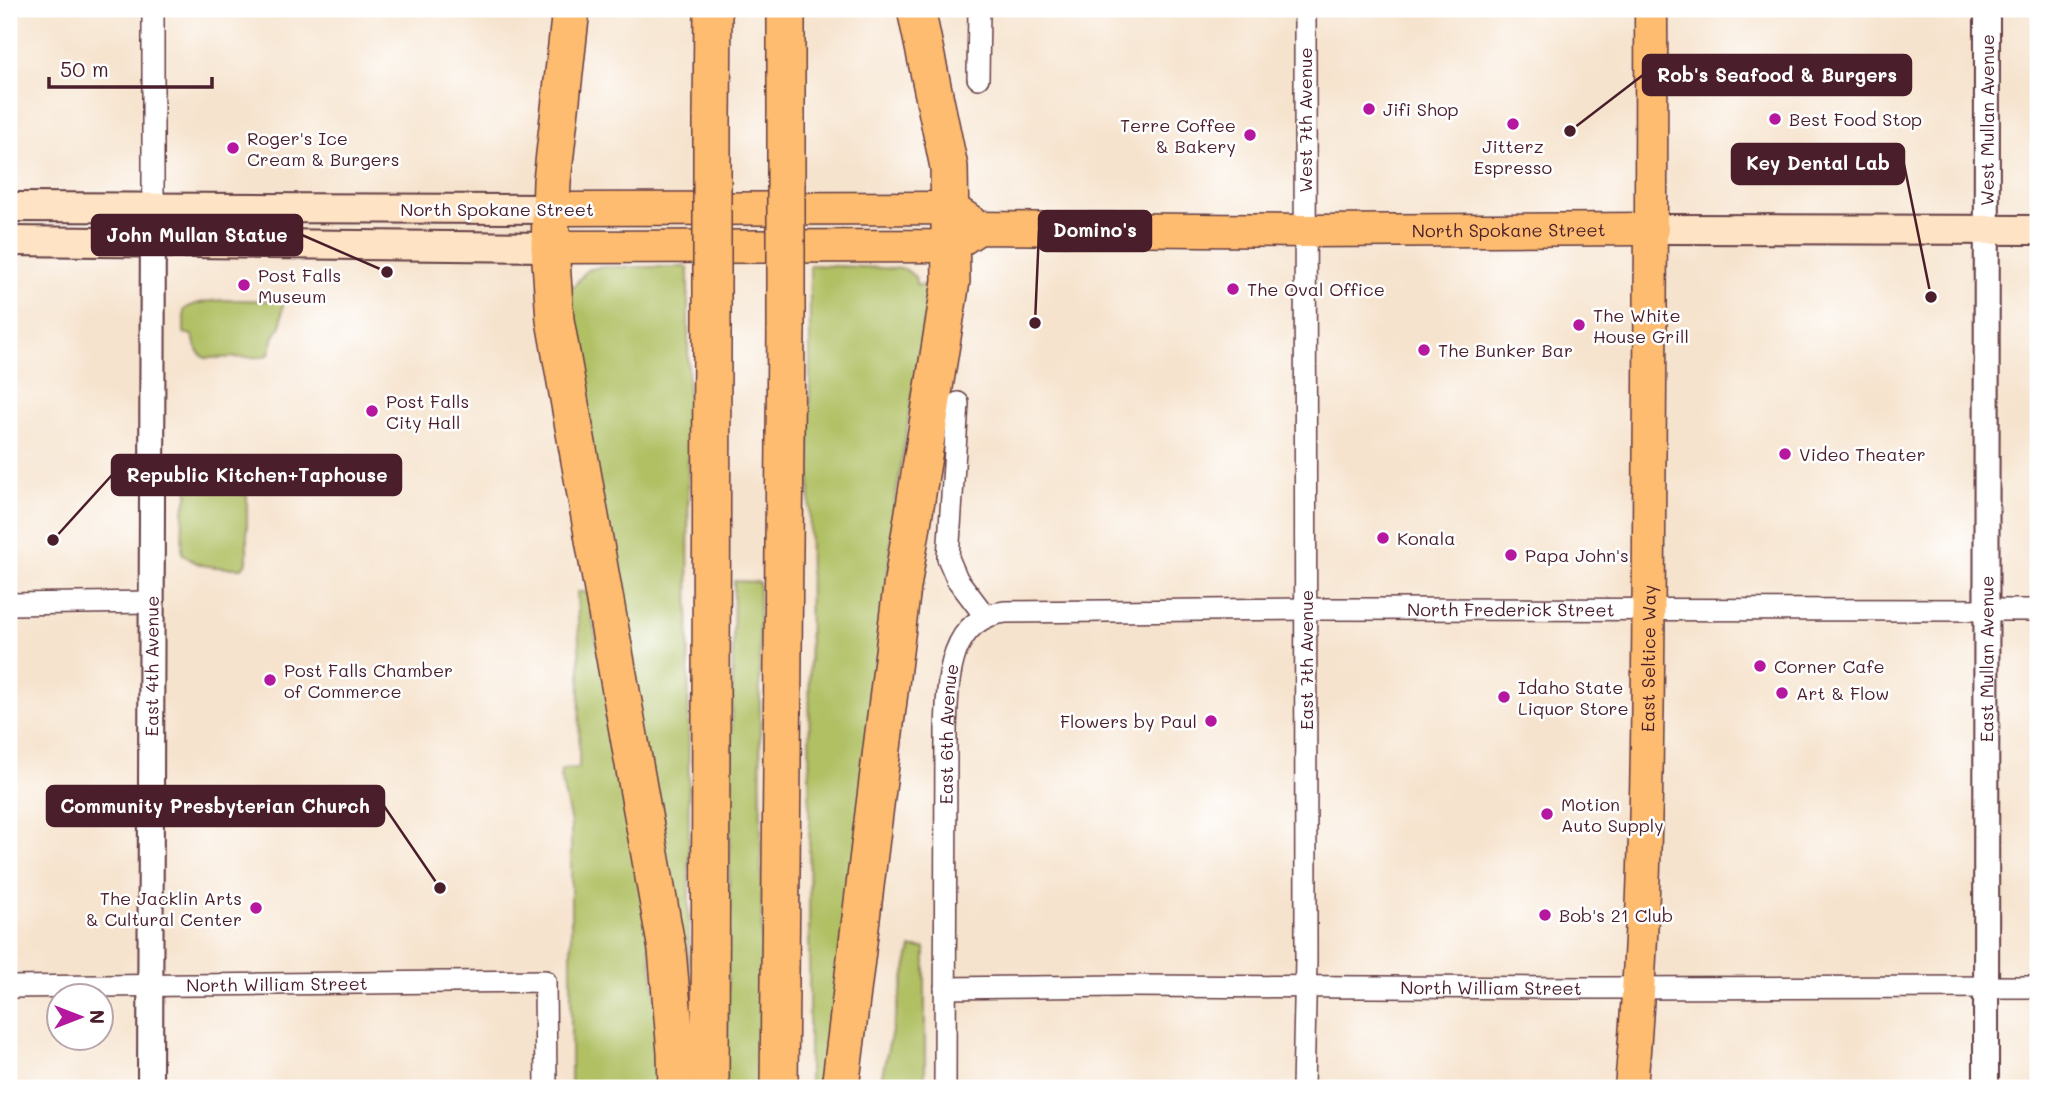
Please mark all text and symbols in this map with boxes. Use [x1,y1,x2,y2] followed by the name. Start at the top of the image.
[1975,34,1999,206] street label: West Mullan Avenue
[49,46,212,90] scale bar
[1293,47,1317,193] street label: West 7th Avenue
[60,55,109,82] text: 50 m
[1643,55,1911,95] callout: Rob's Seafood & Burgers
[1657,62,1897,87] text: Rob's Seafood & Burgers
[1383,97,1459,121] place label: Jifi Shop
[1361,101,1377,117] marker: Jifi Shop
[1789,107,1922,131] place label: Best Food Stop
[1767,111,1783,127] marker: Best Food Stop
[1120,113,1236,158] place label: Terre Coffee & Bakery
[1505,116,1521,132] marker: Jitterz Espresso
[247,126,400,171] place label: Roger's Ice Cream & Burgers
[1242,127,1258,143] marker: Terre Coffee & Bakery
[1474,134,1553,179] place label: Jitterz Espresso
[225,140,241,156] marker: Roger's Ice Cream & Burgers
[1732,144,1904,184] callout: Key Dental Lab
[1746,150,1890,175] text: Key Dental Lab
[400,197,594,221] street label: North Spokane Street
[1039,211,1151,251] callout: Domino's
[92,215,302,255] callout: John Mullan Statue
[1053,217,1137,242] text: Domino's
[1412,217,1606,242] street label: North Spokane Street
[106,222,288,247] text: John Mullan Statue
[258,263,341,308] place label: Post Falls Museum
[236,277,252,293] marker: Post Falls Museum
[1247,277,1385,301] place label: The Oval Office
[1225,281,1241,297] marker: The Oval Office
[1593,303,1689,348] place label: The White House Grill
[1571,317,1587,333] marker: The White House Grill
[1438,338,1573,362] place label: The Bunker Bar
[1416,342,1432,358] marker: The Bunker Bar
[386,389,469,434] place label: Post Falls City Hall
[364,403,380,419] marker: Post Falls City Hall
[1799,442,1926,466] place label: Video Theater
[1777,446,1793,462] marker: Video Theater
[112,455,401,495] callout: Republic Kitchen+Taphouse
[126,462,388,487] text: Republic Kitchen+Taphouse
[1397,526,1456,550] place label: Konala
[1375,530,1391,546] marker: Konala
[1525,543,1629,567] place label: Papa John's
[1503,547,1519,563] marker: Papa John's
[1974,576,1998,742] street label: East Mullan Avenue
[1635,585,1661,732] street label: East Seltice Way
[1294,590,1318,730] street label: East 7th Avenue
[139,596,164,736] street label: East 4th Avenue
[1407,597,1615,621] street label: North Frederick Street
[1774,654,1885,678] place label: Corner Cafe
[284,658,453,703] place label: Post Falls Chamber of Commerce
[1752,658,1768,674] marker: Corner Cafe
[934,661,964,805] street label: East 6th Avenue
[262,672,278,688] marker: Post Falls Chamber of Commerce
[1518,675,1629,720] place label: Idaho State Liquor Store
[1796,681,1889,705] place label: Art & Flow
[1774,685,1790,701] marker: Art & Flow
[1496,689,1512,705] marker: Idaho State Liquor Store
[1060,709,1197,733] place label: Flowers by Paul
[1203,713,1219,729] marker: Flowers by Paul
[47,786,384,826] callout: Community Presbyterian Church
[1561,792,1664,837] place label: Motion Auto Supply
[60,793,370,818] text: Community Presbyterian Church
[1539,806,1555,822] marker: Motion Auto Supply
[86,886,242,931] place label: The Jacklin Arts & Cultural Center
[248,900,264,916] marker: The Jacklin Arts & Cultural Center
[1559,903,1673,927] place label: Bob's 21 Club
[1537,907,1553,923] marker: Bob's 21 Club
[186,971,368,997] street label: North William Street
[1400,975,1582,1000] street label: North William Street
[46,982,116,1052] north arrow
[85,1010,110,1024] text: N

